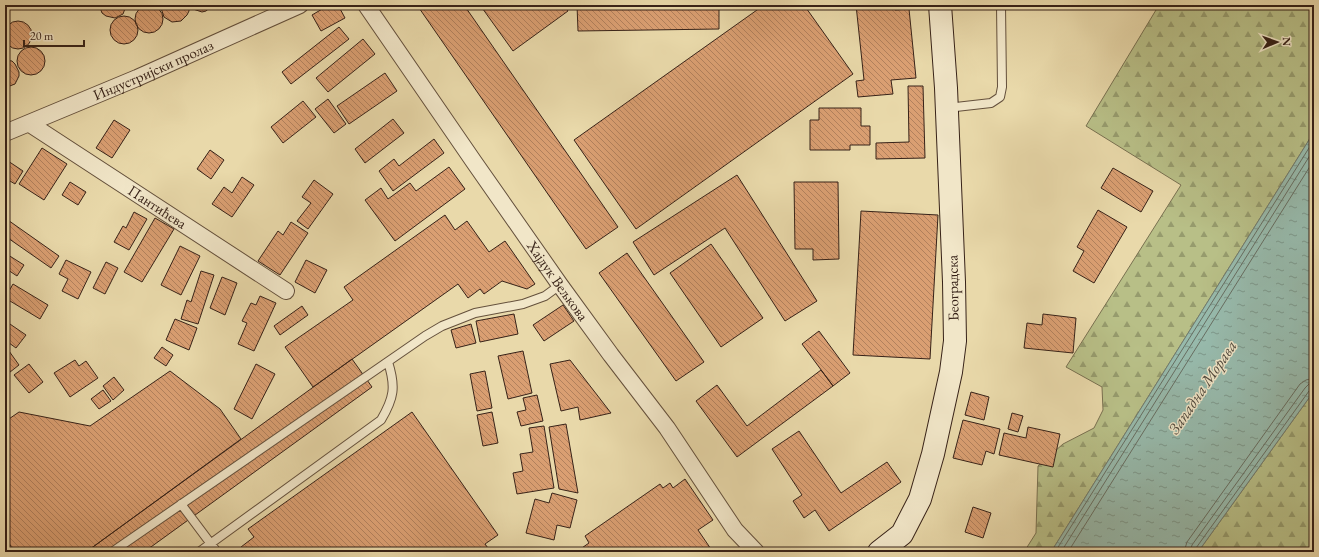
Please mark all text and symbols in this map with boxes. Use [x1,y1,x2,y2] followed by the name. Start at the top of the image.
[24,22,84,48] scale bar
[1257,22,1297,62] north arrow
[30,28,54,44] text: 20 m
[90,35,216,104] street label: Индустријски пролаз
[1280,37,1294,46] text: N
[125,181,191,233] street label: Пантићева
[522,236,593,324] street label: Хајдук Вељкова
[942,255,963,321] street label: Београдска
[1163,336,1242,438] water label: Западна Морава

